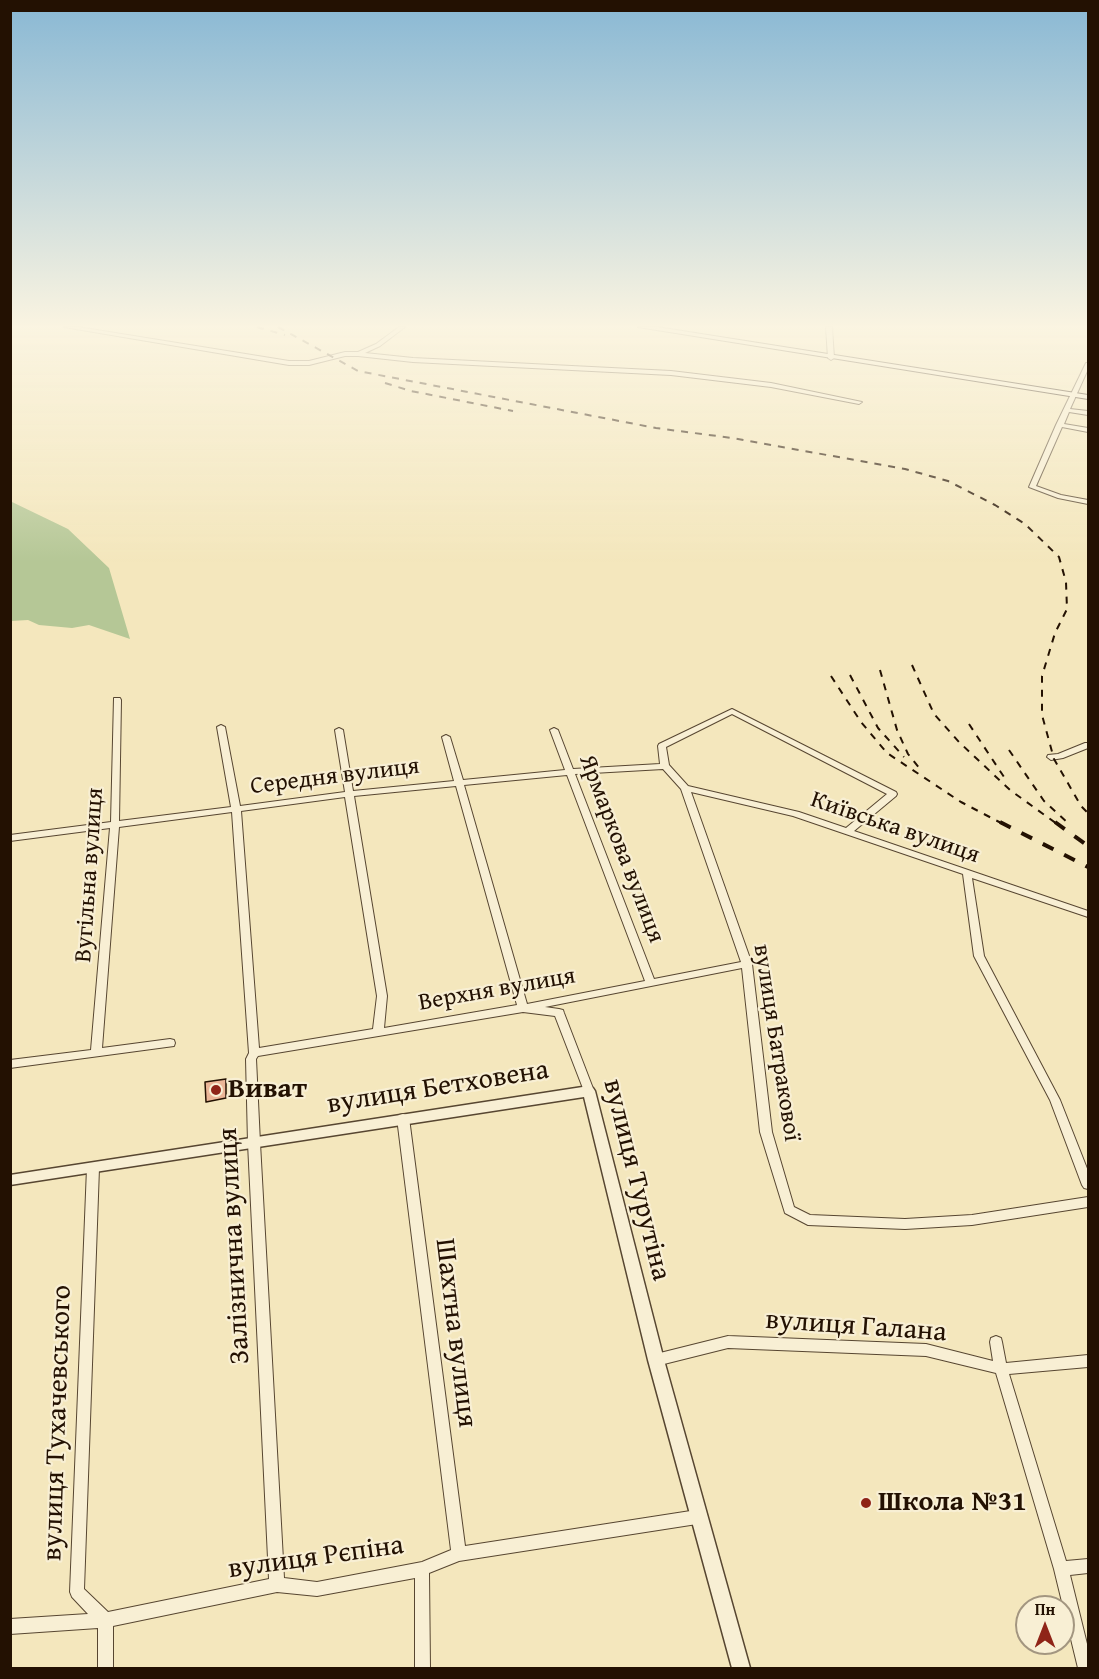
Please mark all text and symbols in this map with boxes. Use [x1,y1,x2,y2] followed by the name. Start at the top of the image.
[572,751,670,947] street label: Ярмаркова вулиця
[249,752,421,802] street label: Середня вулиця
[807,786,983,870] street label: Київська вулиця
[70,787,110,963] street label: Вугільна вулиця
[746,942,806,1144] street label: вулиця Батракової
[416,962,578,1018] street label: Верхня вулиця
[325,1054,551,1122] street label: вулиця Бетховена
[228,1073,307,1107] place label: Виват
[595,1076,677,1284] street label: вулиця Турутіна
[209,1083,223,1097] marker: Виват
[212,1127,258,1365] street label: Залізнична вулиця
[427,1236,483,1430] street label: Шахтна вулиця
[36,1284,80,1562] street label: вулиця Тухачевського
[764,1304,948,1350] street label: вулиця Галана
[878,1486,1027,1520] place label: Школа №31
[859,1496,873,1510] marker: Школа №31
[226,1529,406,1587] street label: вулиця Рєпіна
[1015,1595,1075,1655] north arrow
[1035,1597,1055,1621] text: Пн

